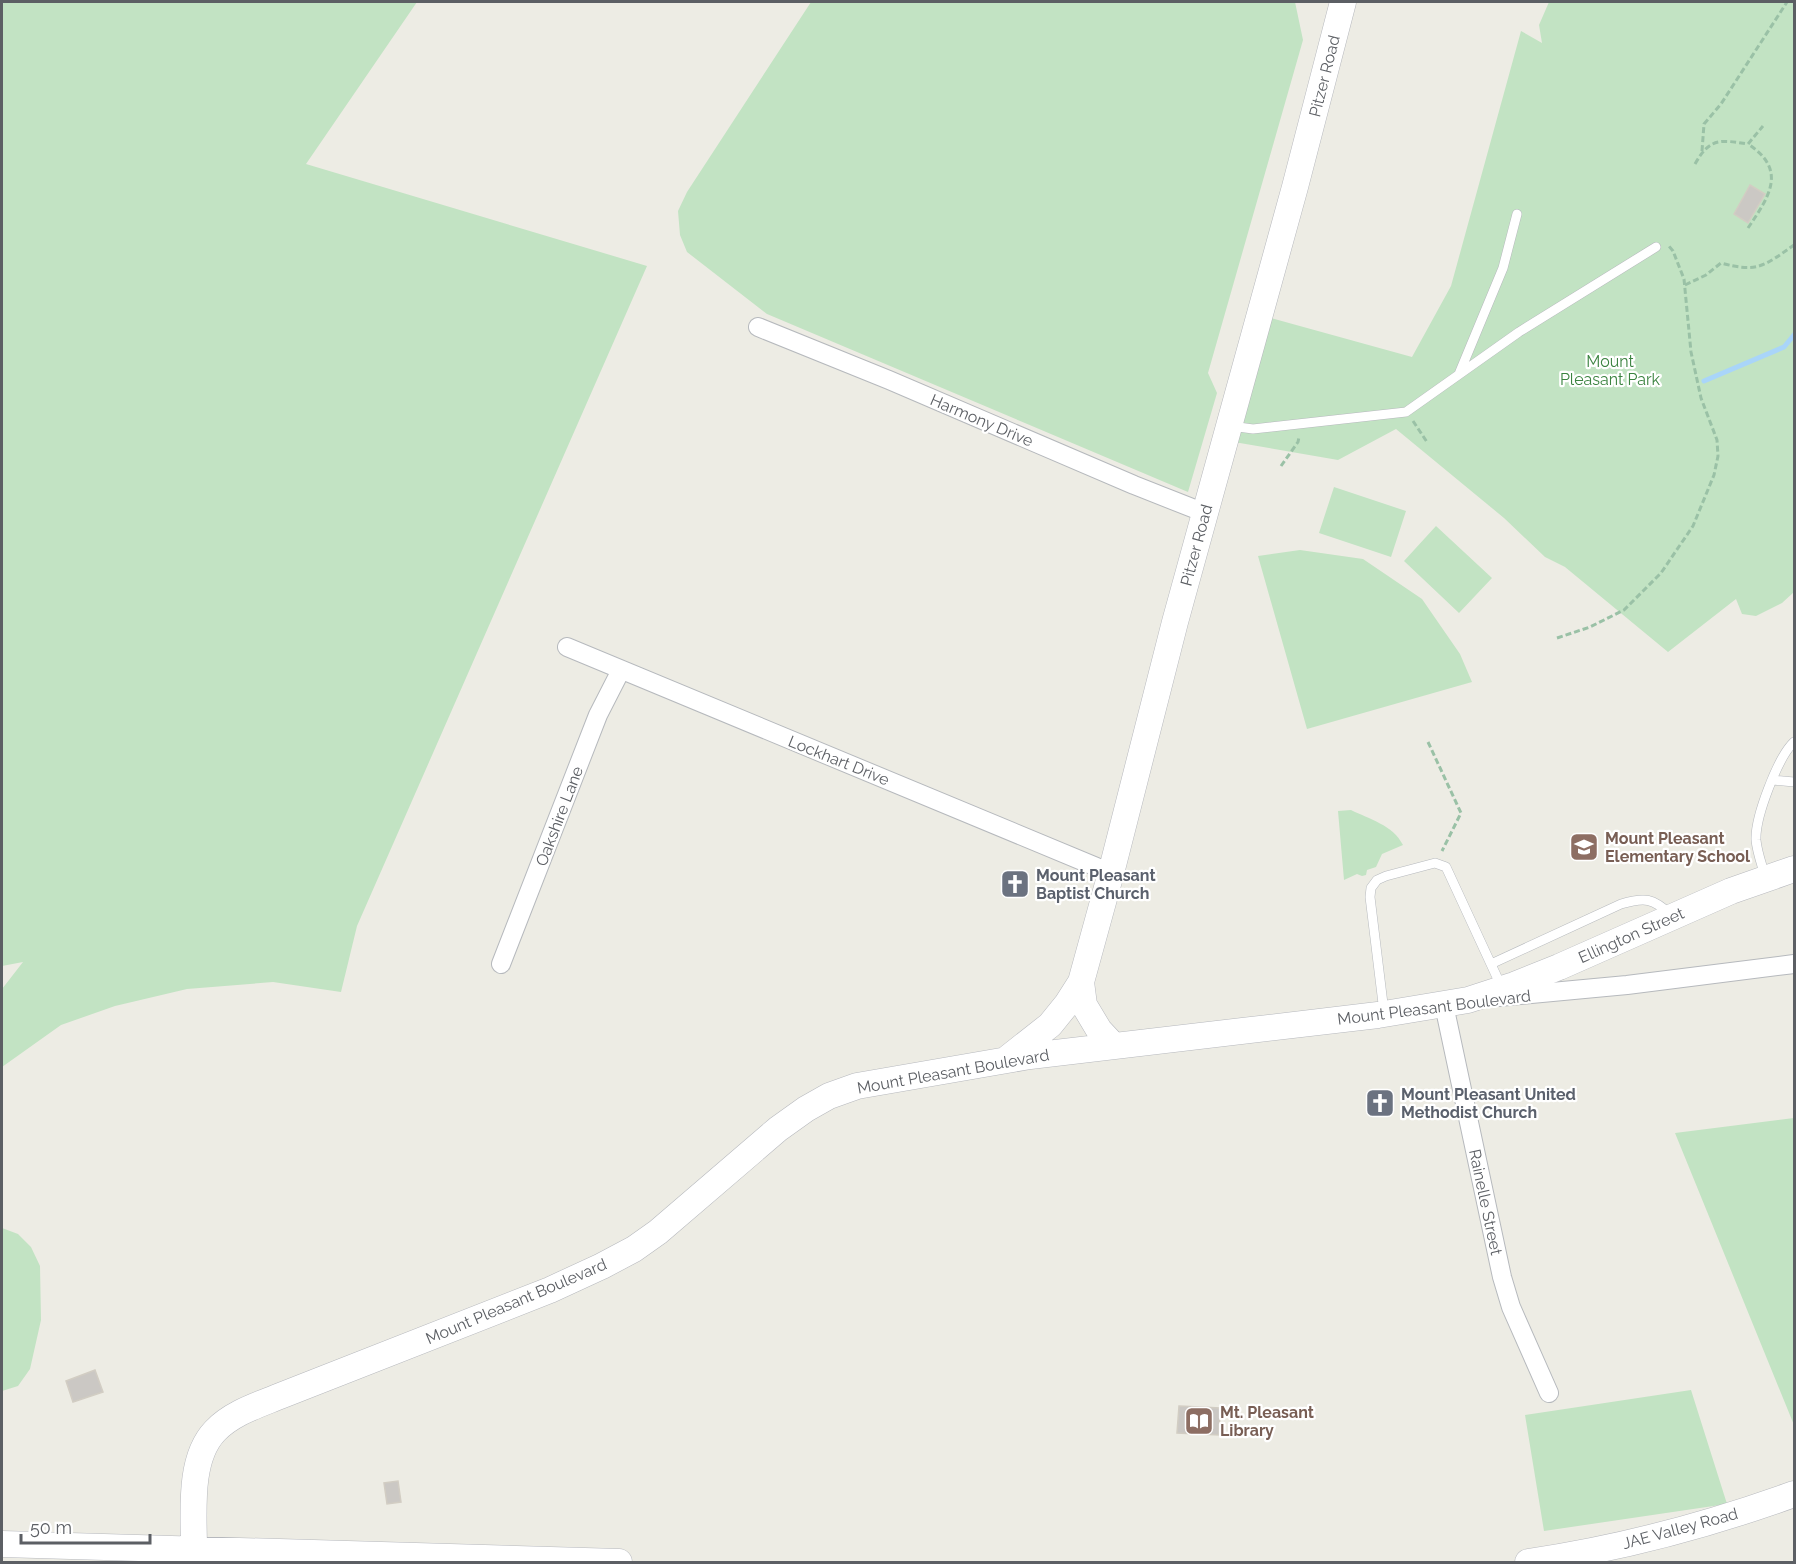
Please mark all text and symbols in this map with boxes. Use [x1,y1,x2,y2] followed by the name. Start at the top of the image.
[1305,33,1344,119] street label: Pitzer Road
[1560,352,1661,389] park label: Mount Pleasant Park
[927,390,1036,451] street label: Harmony Drive
[1176,502,1216,588] street label: Pitzer Road
[786,732,892,789] street label: Lockhart Drive
[532,764,587,869] street label: Oakshire Lane
[1605,829,1751,866] place label: Mount Pleasant Elementary School
[1568,831,1600,863] school or university icon: Mount Pleasant Elementary School
[1036,866,1156,903] place label: Mount Pleasant Baptist Church
[999,868,1031,900] church icon: Mount Pleasant Baptist Church
[1575,903,1688,967] street label: Ellington Street
[1336,986,1532,1029] street label: Mount Pleasant Boulevard
[856,1045,1051,1098] street label: Mount Pleasant Boulevard
[1401,1085,1576,1122] place label: Mount Pleasant United Methodist Church
[1364,1087,1396,1119] church icon: Mount Pleasant United Methodist Church
[1465,1147,1506,1257] street label: Rainelle Street
[423,1255,610,1348] street label: Mount Pleasant Boulevard
[1220,1403,1314,1440] place label: Mt. Pleasant Library
[1183,1405,1215,1437] library icon: Mt. Pleasant Library
[1620,1504,1740,1553] street label: JAE Valley Road
[21,1507,150,1545] scale bar
[30,1517,72,1538] text: 50 m

